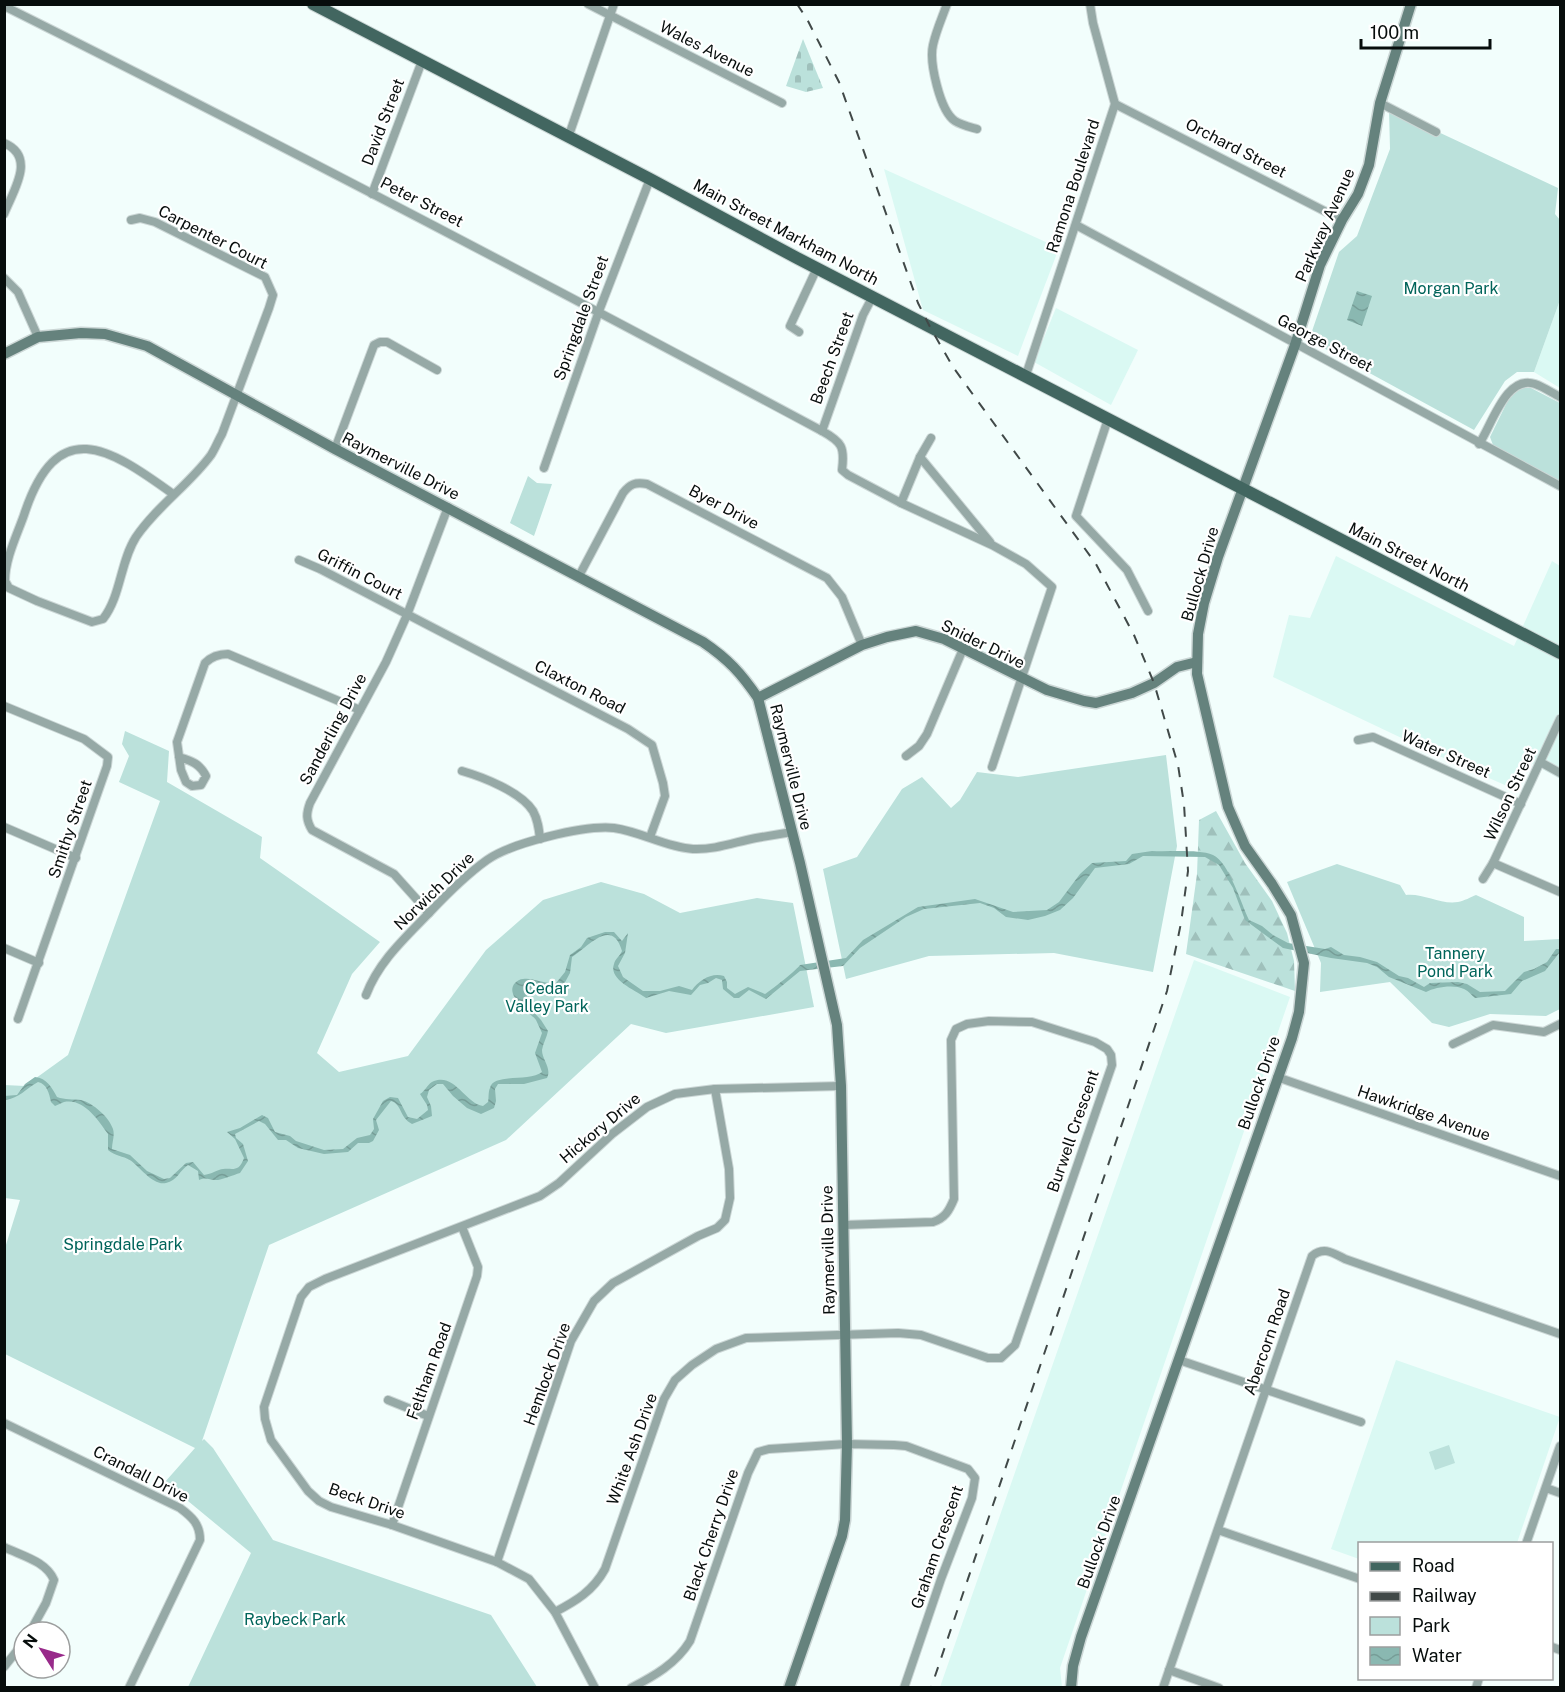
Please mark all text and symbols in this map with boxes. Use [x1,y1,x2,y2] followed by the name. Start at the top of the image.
[1361,12,1490,50] scale bar
[656,17,758,81] street label: Wales Avenue
[1370,22,1419,43] text: 100 m
[358,76,408,168] street label: David Street
[1182,114,1290,182] street label: Orchard Street
[1042,117,1104,255] street label: Ramona Boulevard
[1291,165,1359,285] street label: Parkway Avenue
[377,173,467,231] street label: Peter Street
[690,175,882,289] street label: Main Street Markham North
[155,201,271,273] street label: Carpenter Court
[550,253,612,383] street label: Springdale Street
[1404,279,1498,298] park label: Morgan Park
[806,309,858,407] street label: Beech Street
[1274,310,1376,376] street label: George Street
[339,428,463,504] street label: Raymerville Drive
[686,481,762,533] street label: Byer Drive
[1345,518,1473,596] street label: Main Street North
[1177,524,1223,624] street label: Bullock Drive
[314,544,406,604] street label: Griffin Court
[938,616,1028,672] street label: Snider Drive
[531,656,629,718] street label: Claxton Road
[296,670,370,788] street label: Sanderling Drive
[766,702,816,832] street label: Raymerville Drive
[1399,726,1493,782] street label: Water Street
[1480,744,1540,844] street label: Wilson Street
[44,777,96,881] street label: Smithy Street
[390,848,478,934] street label: Norwich Drive
[1417,944,1493,981] park label: Tannery Pond Park
[505,979,589,1016] park label: Cedar Valley Park
[1234,1034,1284,1132] street label: Bullock Drive
[1043,1067,1103,1195] street label: Burwell Crescent
[1355,1081,1493,1145] street label: Hawkridge Avenue
[556,1089,644,1167] street label: Hickory Drive
[817,1185,839,1315] street label: Raymerville Drive
[63,1235,183,1254] park label: Springdale Park
[1240,1286,1294,1398] street label: Abercorn Road
[403,1320,455,1422] street label: Feltham Road
[520,1320,574,1428] street label: Hemlock Drive
[603,1390,661,1508] street label: White Ash Drive
[90,1442,192,1506] street label: Crandall Drive
[679,1466,743,1604] street label: Black Cherry Drive
[326,1479,408,1523] street label: Beck Drive
[907,1483,967,1611] street label: Graham Crescent
[1073,1493,1125,1591] street label: Bullock Drive
[1358,1542,1553,1680] legend
[1412,1555,1455,1576] text: Road
[1412,1585,1477,1606] text: Railway
[244,1610,346,1629] park label: Raybeck Park
[1412,1615,1450,1636] text: Park
[12,1620,72,1680] north arrow
[19,1631,42,1652] text: N
[1412,1645,1462,1666] text: Water

